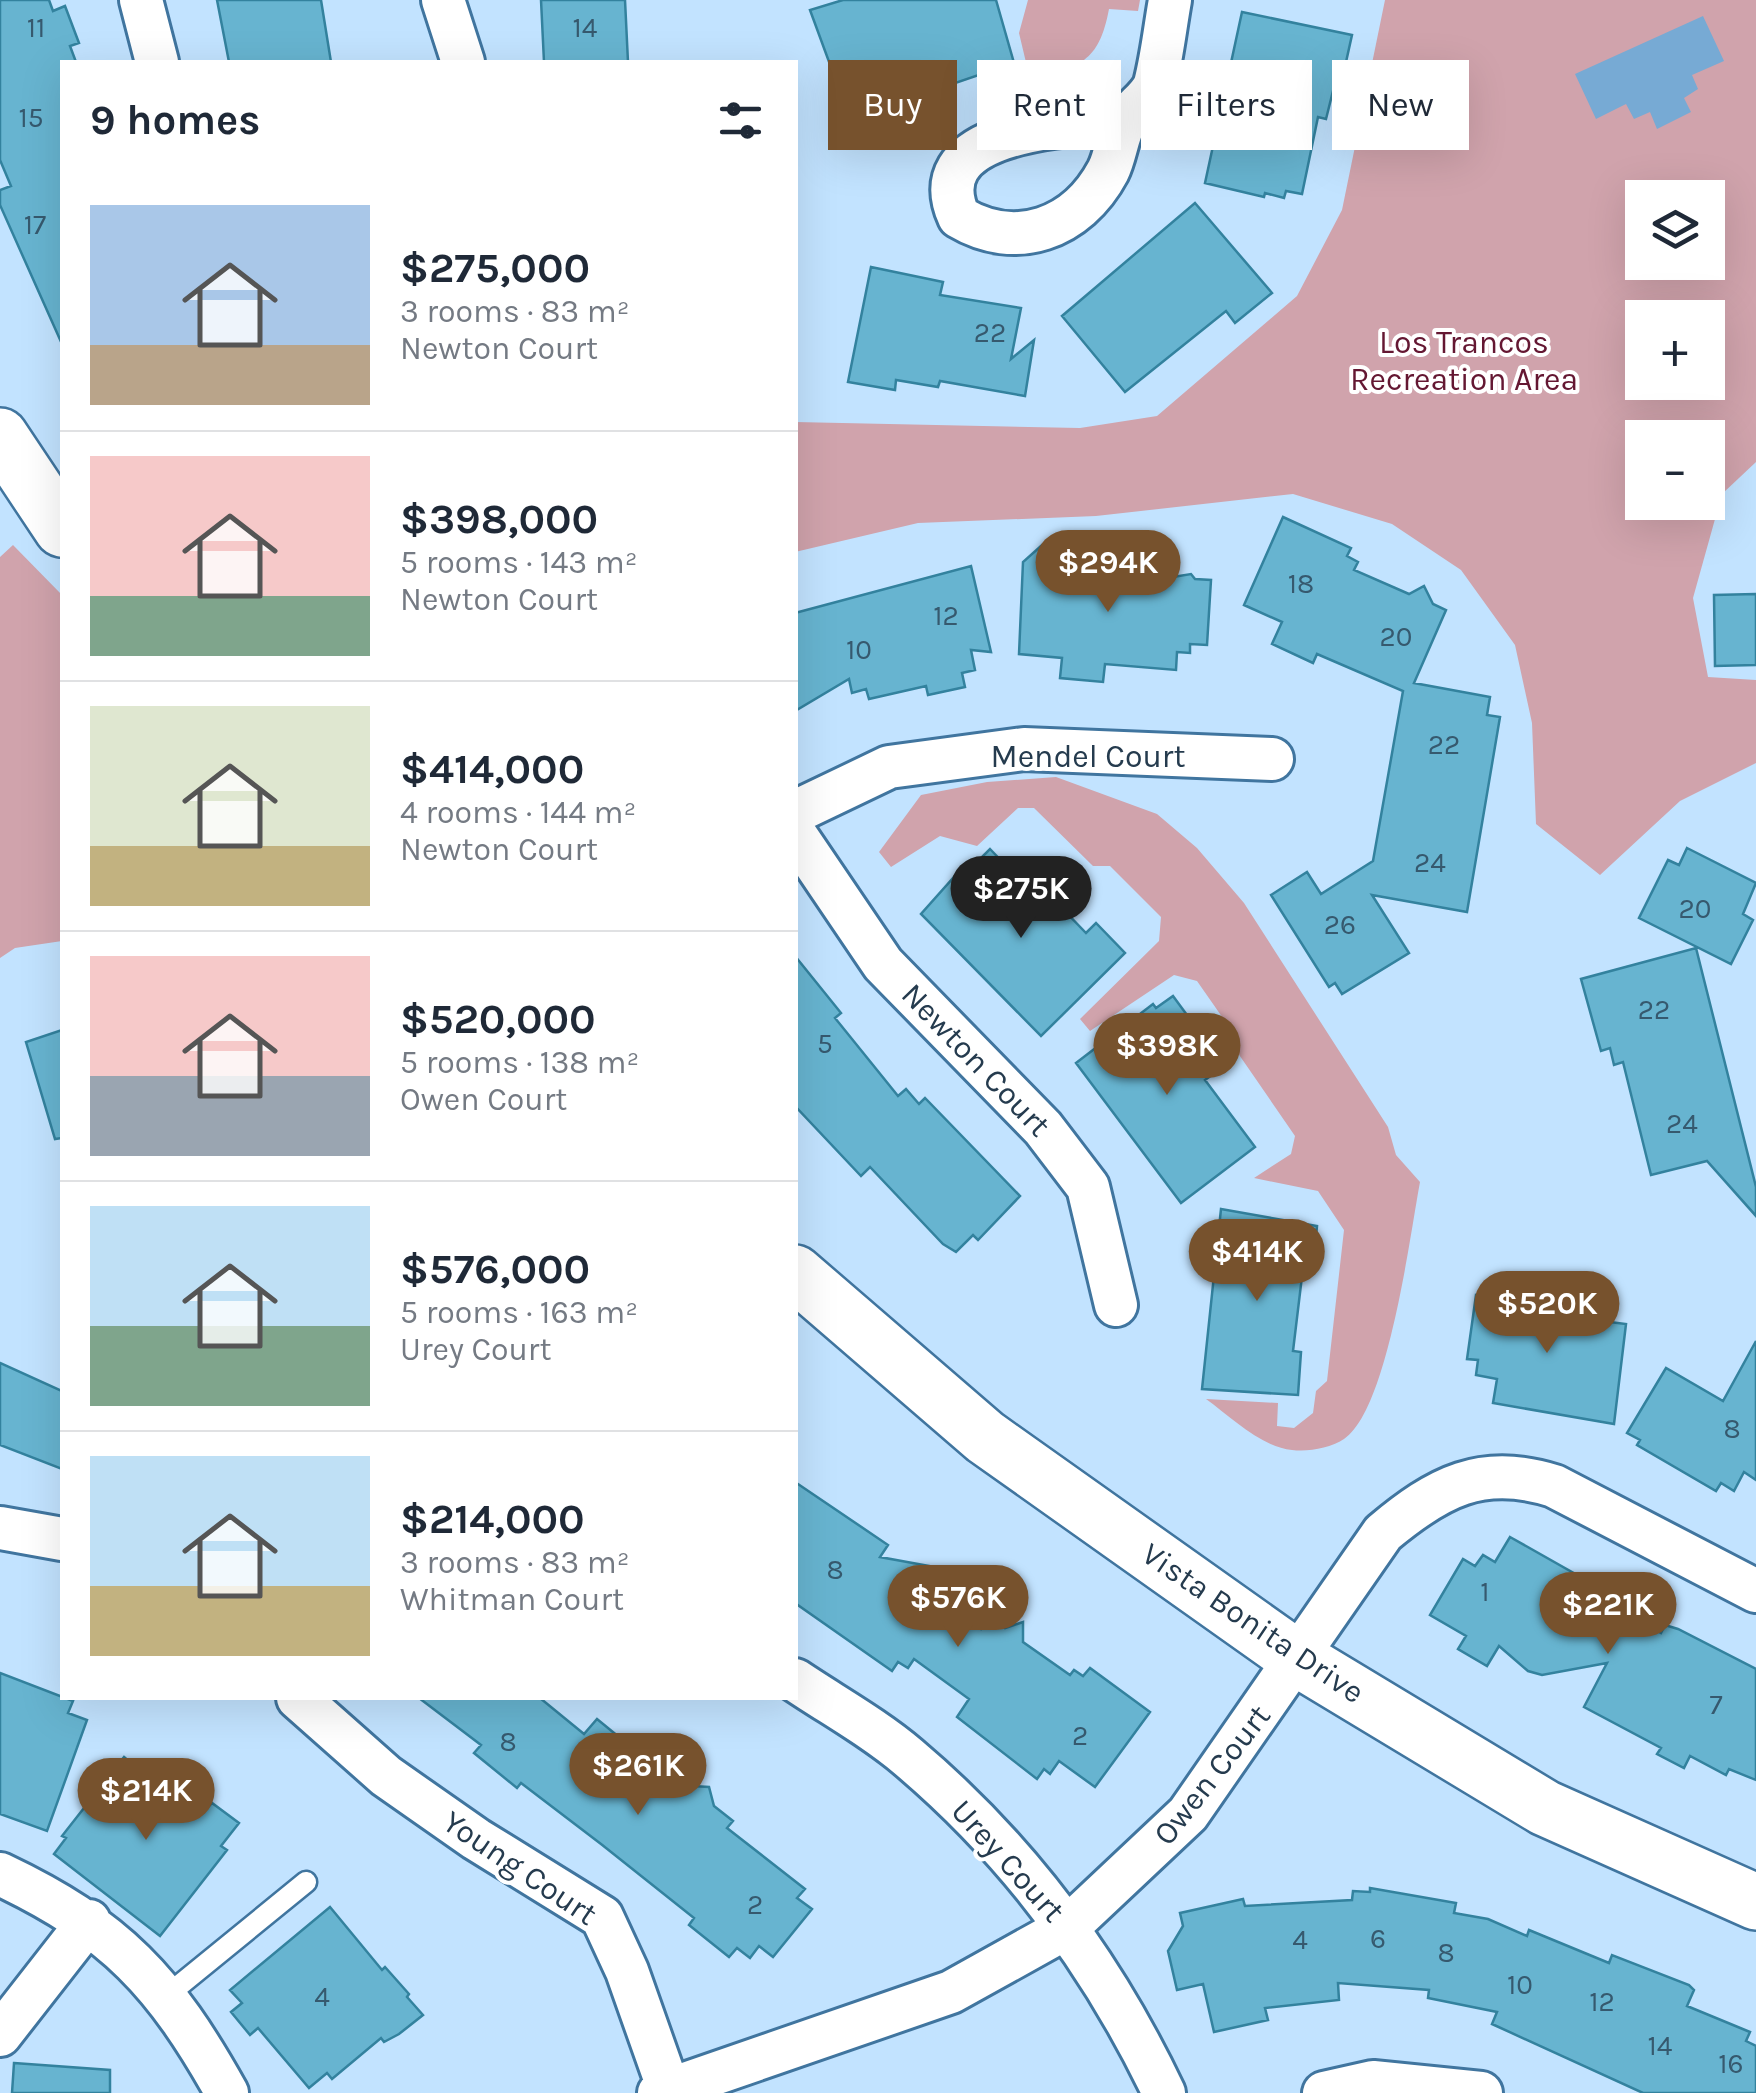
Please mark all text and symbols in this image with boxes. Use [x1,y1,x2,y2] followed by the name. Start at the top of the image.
[27,11,45,44] house number: 11
[573,11,598,44] house number: 14
[828,60,957,150] chip: Buy
[977,60,1121,150] chip: Rent
[1141,60,1312,150] chip: Filters
[1332,60,1469,150] chip: New
[713,93,768,148] icon: filters
[90,95,260,145] text: 9 homes
[18,101,44,134] house number: 15
[1625,180,1725,520] map controls
[1625,180,1725,280] button: layers
[24,208,46,241] house number: 17
[400,243,590,293] text: $275,000
[170,245,290,365] icon: home
[400,293,630,330] text: 3 rooms · 83 m²
[1625,300,1725,400] button: +
[974,316,1006,349] house number: 22
[1350,324,1578,398] park label: Los Trancos Recreation Area
[400,330,598,367] text: Newton Court
[1625,420,1725,520] button: −
[400,494,598,544] text: $398,000
[170,496,290,616] icon: home
[1038,530,1178,615] pin: $294K
[400,544,638,581] text: 5 rooms · 143 m²
[1058,544,1158,581] text: $294K
[1288,567,1314,600] house number: 18
[400,581,598,618] text: Newton Court
[933,599,959,632] house number: 12
[1380,620,1412,653] house number: 20
[846,633,872,666] house number: 10
[1428,728,1460,761] house number: 22
[991,738,1185,775] street label: Mendel Court
[400,744,584,794] text: $414,000
[170,746,290,866] icon: home
[400,794,636,831] text: 4 rooms · 144 m²
[400,831,598,868] text: Newton Court
[1414,846,1446,879] house number: 24
[951,856,1091,941] pin: $275K
[973,870,1069,907] text: $275K
[1679,892,1711,925] house number: 20
[1324,908,1356,941] house number: 26
[894,976,1058,1144] street label: Newton Court
[1638,993,1670,1026] house number: 22
[400,994,596,1044] text: $520,000
[170,996,290,1116] icon: home
[1097,1013,1237,1098] pin: $398K
[817,1027,833,1060] house number: 5
[1115,1027,1219,1064] text: $398K
[400,1044,639,1081] text: 5 rooms · 138 m²
[400,1081,567,1118] text: Owen Court
[1666,1107,1698,1140] house number: 24
[1187,1219,1327,1304] pin: $414K
[1211,1233,1303,1270] text: $414K
[400,1244,590,1294] text: $576,000
[170,1246,290,1366] icon: home
[1477,1271,1617,1356] pin: $520K
[1496,1285,1598,1322] text: $520K
[400,1294,638,1331] text: 5 rooms · 163 m²
[400,1331,551,1368] text: Urey Court
[1723,1412,1741,1445] house number: 8
[400,1494,585,1544] text: $214,000
[170,1496,290,1616] icon: home
[1135,1535,1371,1711] street label: Vista Bonita Drive
[400,1544,630,1581] text: 3 rooms · 83 m²
[826,1553,844,1586] house number: 8
[888,1565,1028,1650] pin: $576K
[1538,1572,1678,1657] pin: $221K
[1480,1575,1490,1608] house number: 1
[910,1579,1006,1616] text: $576K
[400,1581,624,1618] text: Whitman Court
[1561,1586,1655,1623] text: $221K
[1709,1688,1723,1721] house number: 7
[1146,1698,1278,1852] street label: Owen Court
[1072,1719,1088,1752] house number: 2
[499,1725,517,1758] house number: 8
[568,1733,708,1818] pin: $261K
[591,1747,685,1784] text: $261K
[76,1758,216,1843] pin: $214K
[100,1772,192,1809] text: $214K
[944,1792,1072,1930] street label: Urey Court
[436,1803,604,1933] street label: Young Court
[747,1888,763,1921] house number: 2
[1370,1922,1386,1955] house number: 6
[1292,1923,1308,1956] house number: 4
[1437,1936,1455,1969] house number: 8
[1507,1968,1533,2001] house number: 10
[314,1980,330,2013] house number: 4
[1589,1985,1615,2018] house number: 12
[1648,2029,1673,2062] house number: 14
[1718,2047,1744,2080] house number: 16

